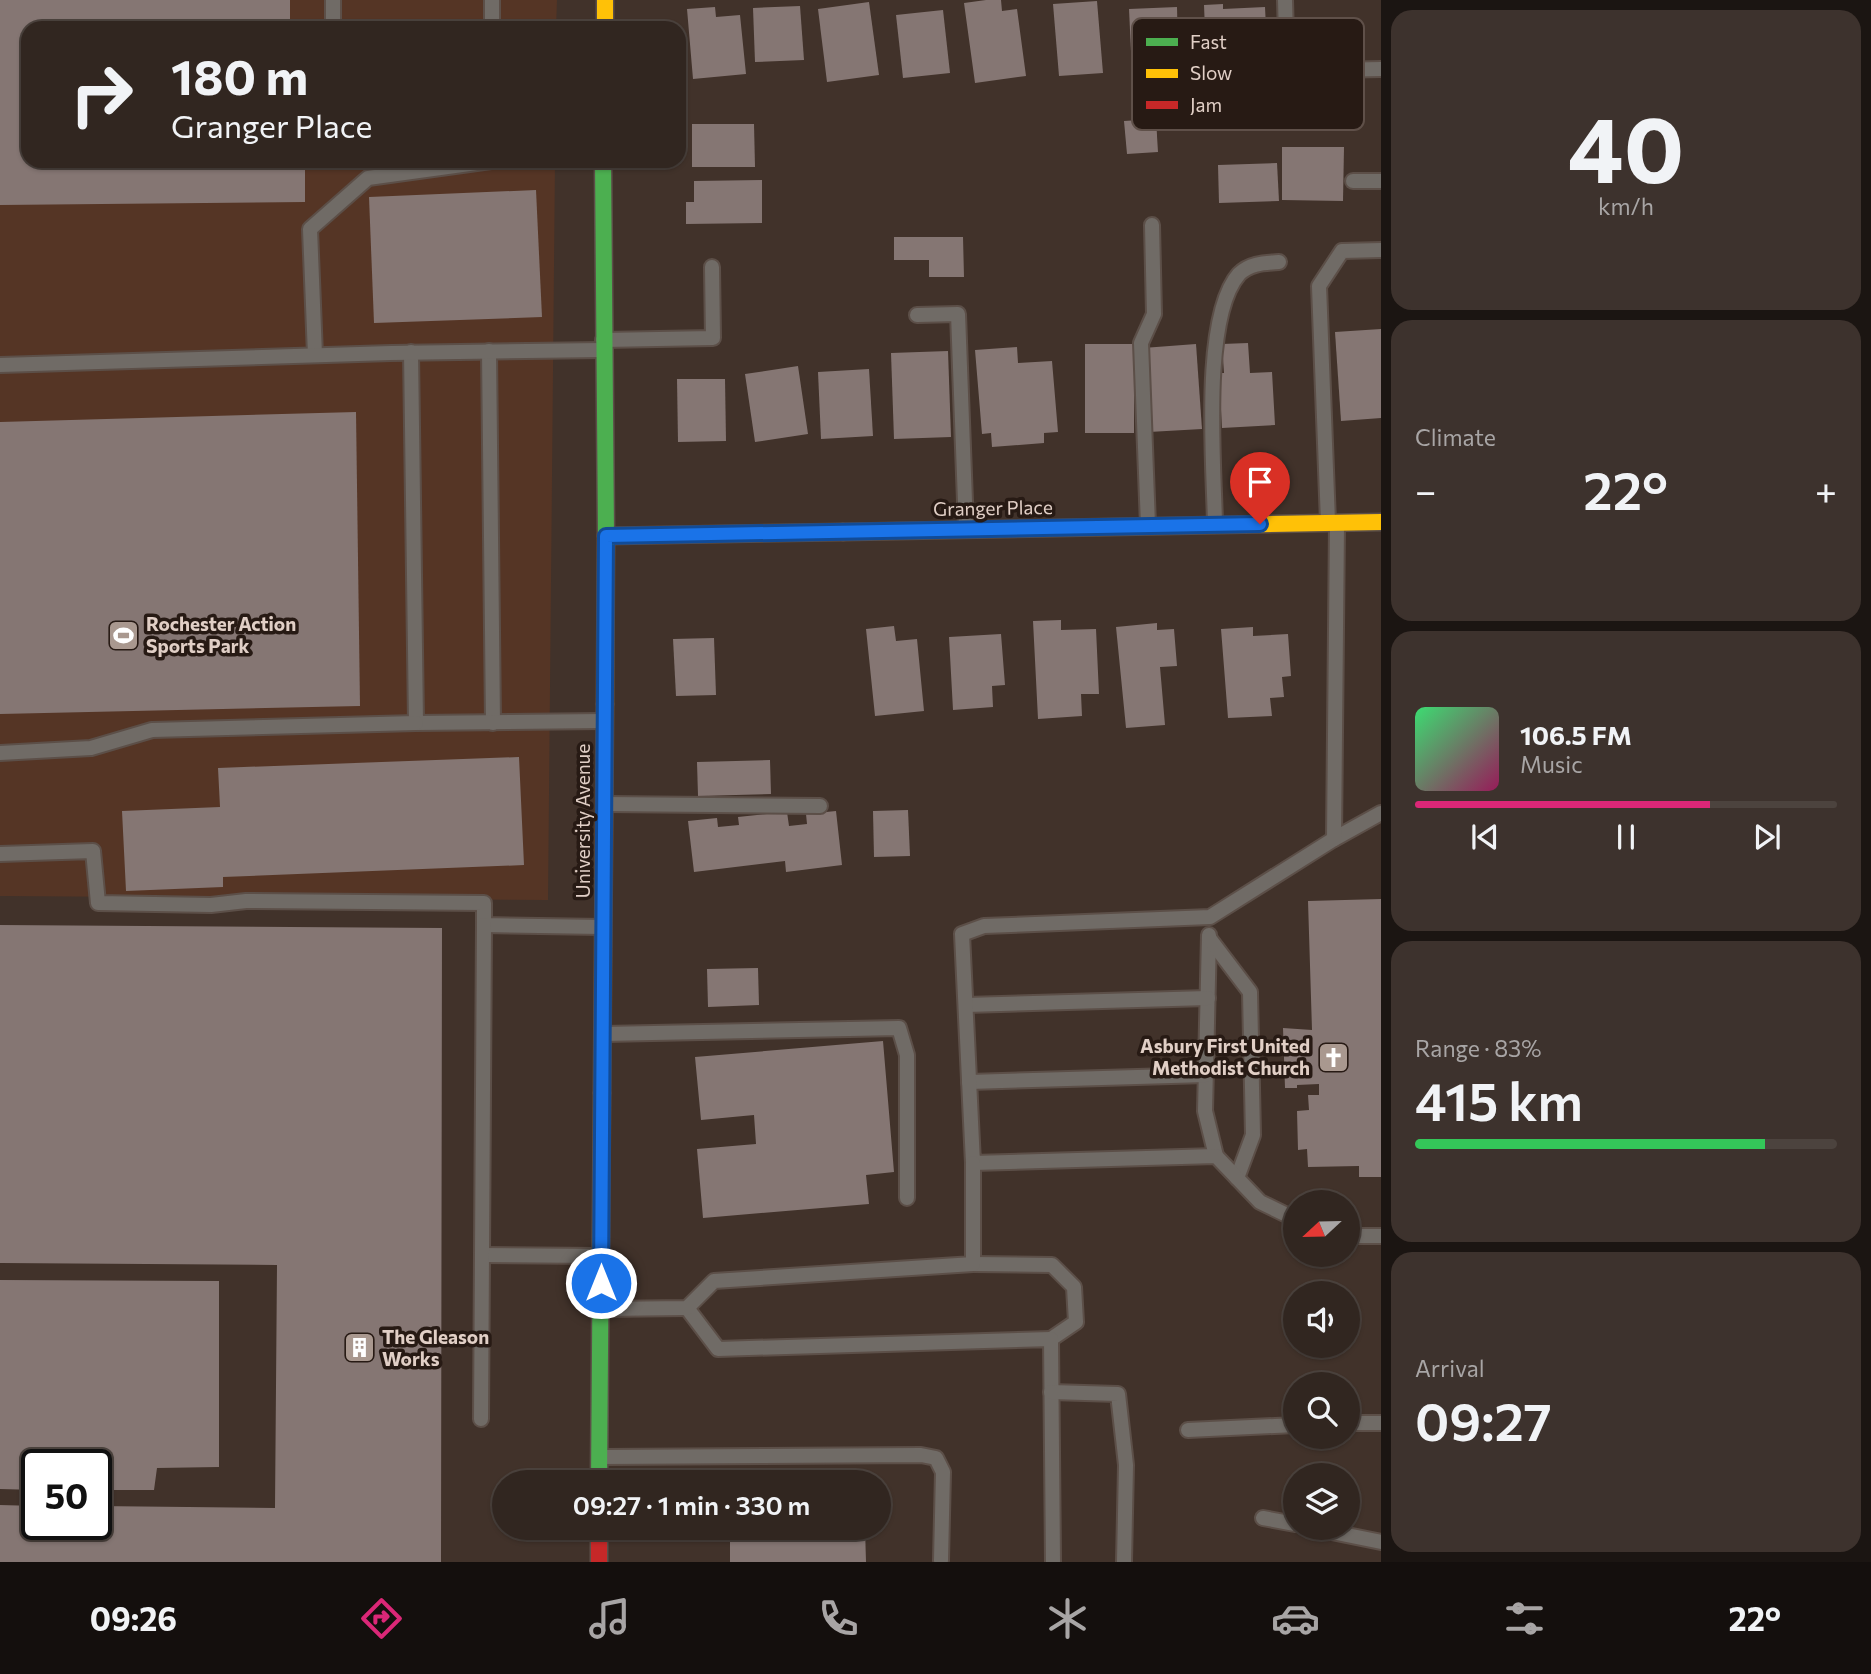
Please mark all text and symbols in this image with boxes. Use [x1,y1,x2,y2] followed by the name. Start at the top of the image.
[1132,18,1364,130] legend
[1190,30,1227,53] text: Fast
[171,45,308,105] text: 180 m
[56,49,147,140] icon: right
[1190,61,1232,84] text: Slow
[1568,90,1684,202] text: 40
[1190,93,1222,116] text: Jam
[171,105,372,145] text: Granger Place
[1598,192,1654,220] text: km/h
[1415,423,1496,451] text: Climate
[1230,452,1290,524] pin
[1583,457,1668,521] text: 22°
[1241,463,1279,501] icon: arrive
[1415,466,1437,513] text: −
[1815,466,1837,513] text: +
[933,495,1053,520] street label: Granger Place
[146,612,296,657] place label: Rochester Action Sports Park
[106,618,140,652] sports icon: Rochester Action Sports Park
[1520,719,1632,750] text: 106.5 FM
[571,744,594,898] street label: University Avenue
[1520,750,1583,778] text: Music
[1466,818,1504,856] icon: previous
[1607,818,1645,856] icon: pause
[1748,818,1786,856] icon: next
[1140,1034,1310,1079] place label: Asbury First United Methodist Church
[1415,1034,1541,1062] text: Range · 83%
[1316,1040,1350,1074] church icon: Asbury First United Methodist Church
[1415,1068,1583,1132] text: 415 km
[1283,1190,1360,1267] north arrow
[1283,1190,1360,1540] map controls
[564,1246,638,1320] position arrow
[1283,1281,1360,1358] button: sound
[382,1325,489,1370] place label: The Gleason Works
[342,1331,376,1365] building icon: The Gleason Works
[1415,1354,1485,1382] text: Arrival
[1283,1372,1360,1449] button: search
[1415,1388,1552,1452] text: 09:27
[21,1449,112,1540] speed limit sign: 50
[1283,1463,1360,1540] button: layers
[573,1489,810,1520] text: 09:27 · 1 min · 330 m
[357,1594,406,1643] icon: directions
[585,1594,634,1643] icon: music
[814,1594,863,1643] icon: phone
[1043,1594,1092,1643] icon: climate
[1271,1594,1320,1643] icon: car
[1500,1594,1549,1643] icon: filters
[90,1598,177,1638] text: 09:26
[1728,1598,1781,1638] text: 22°

